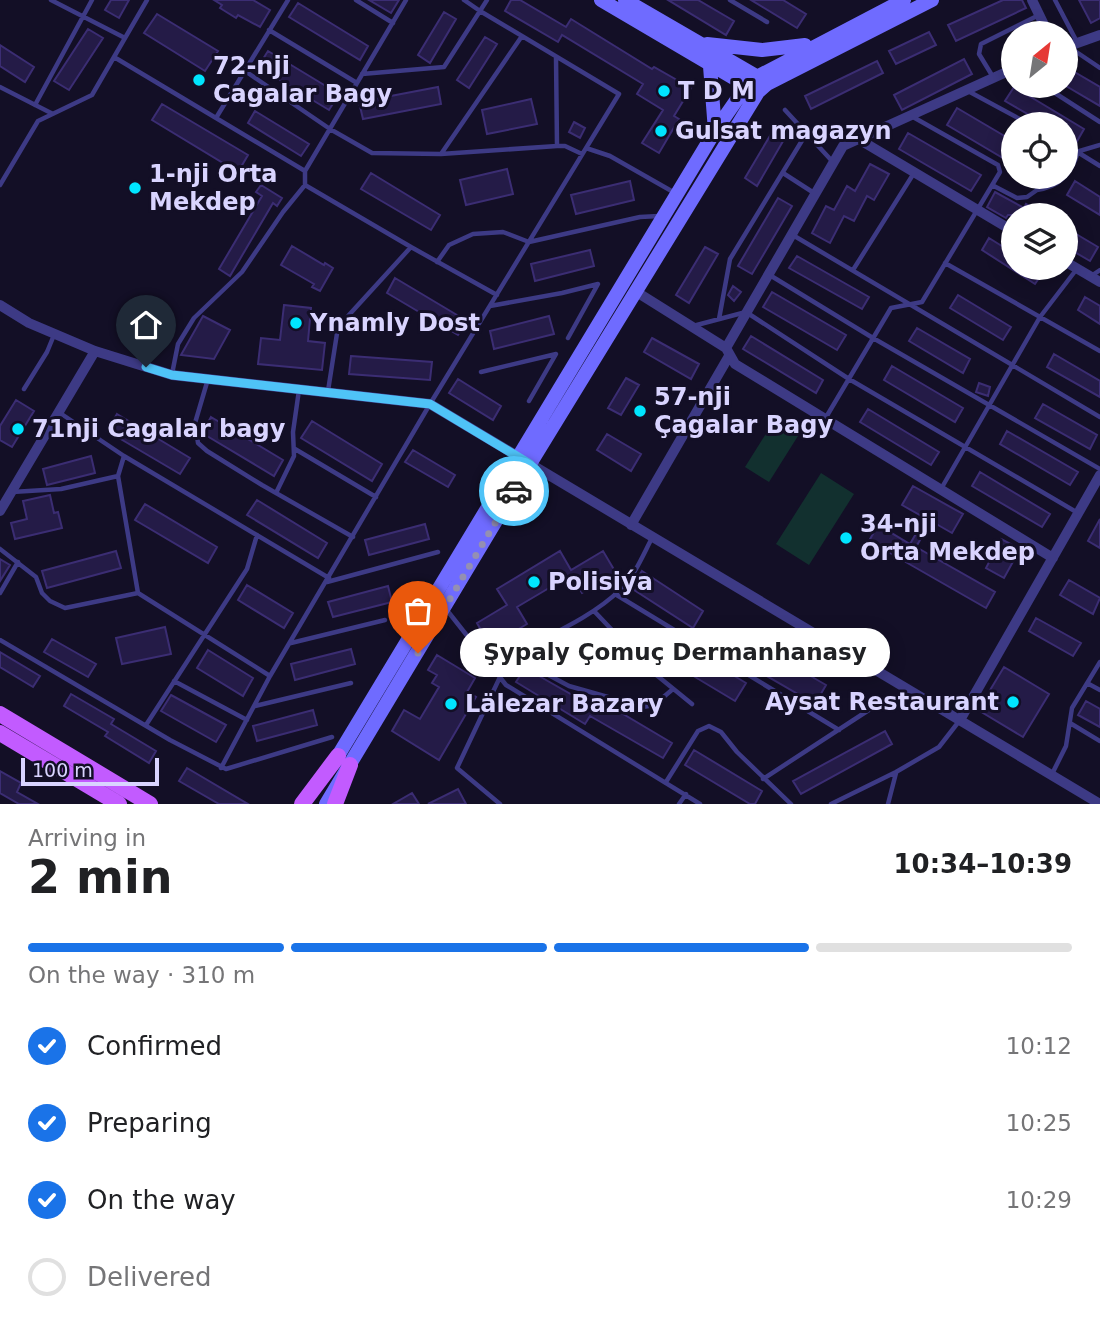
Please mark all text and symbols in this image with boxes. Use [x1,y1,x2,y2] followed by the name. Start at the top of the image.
[1001,21,1078,98] north arrow
[1001,21,1078,280] map controls
[213,52,392,108] place label: 72-nji Cagalar Bagy
[191,72,207,88] marker: 72-nji Cagalar Bagy
[678,77,755,105] place label: T D M
[656,83,672,99] marker: T D M
[1001,112,1078,189] button: locate
[675,117,892,145] place label: Gulsat magazyn
[653,123,669,139] marker: Gulsat magazyn
[149,160,277,216] place label: 1-nji Orta Mekdep
[127,180,143,196] marker: 1-nji Orta Mekdep
[1001,203,1078,280] button: layers
[116,295,176,367] pin
[127,306,165,344] icon: home
[309,309,480,337] place label: Ynamly Dost
[288,315,304,331] marker: Ynamly Dost
[654,383,833,439] place label: 57-nji Çagalar Bagy
[632,403,648,419] marker: 57-nji Çagalar Bagy
[32,415,286,443] place label: 71nji Cagalar bagy
[10,421,26,437] marker: 71nji Cagalar bagy
[479,456,549,526] courier
[495,472,533,510] icon: car
[860,510,1035,566] place label: 34-nji Orta Mekdep
[838,530,854,546] marker: 34-nji Orta Mekdep
[548,568,653,596] place label: Polisiýa
[526,574,542,590] marker: Polisiýa
[388,581,448,653] pin
[399,592,437,630] icon: bag
[460,628,890,678] callout: Şypaly Çomuç Dermanhanasy
[483,639,867,665] text: Şypaly Çomuç Dermanhanasy
[765,688,999,716] place label: Aysat Restaurant
[465,690,664,718] place label: Lälezar Bazary
[1005,694,1021,710] marker: Aysat Restaurant
[443,696,459,712] marker: Lälezar Bazary
[21,755,159,787] scale bar
[32,759,93,781] text: 100 m
[28,825,146,851] text: Arriving in
[893,849,1072,879] text: 10:34–10:39
[28,850,172,904] text: 2 min
[28,962,255,988] text: On the way · 310 m
[28,1027,66,1065] icon: check
[87,1031,222,1061] text: Confirmed
[1006,1033,1072,1059] text: 10:12
[28,1104,66,1142] icon: check
[87,1108,212,1138] text: Preparing
[1006,1110,1072,1136] text: 10:25
[28,1181,66,1219] icon: check
[87,1185,236,1215] text: On the way
[1006,1187,1072,1213] text: 10:29
[87,1262,211,1292] text: Delivered

